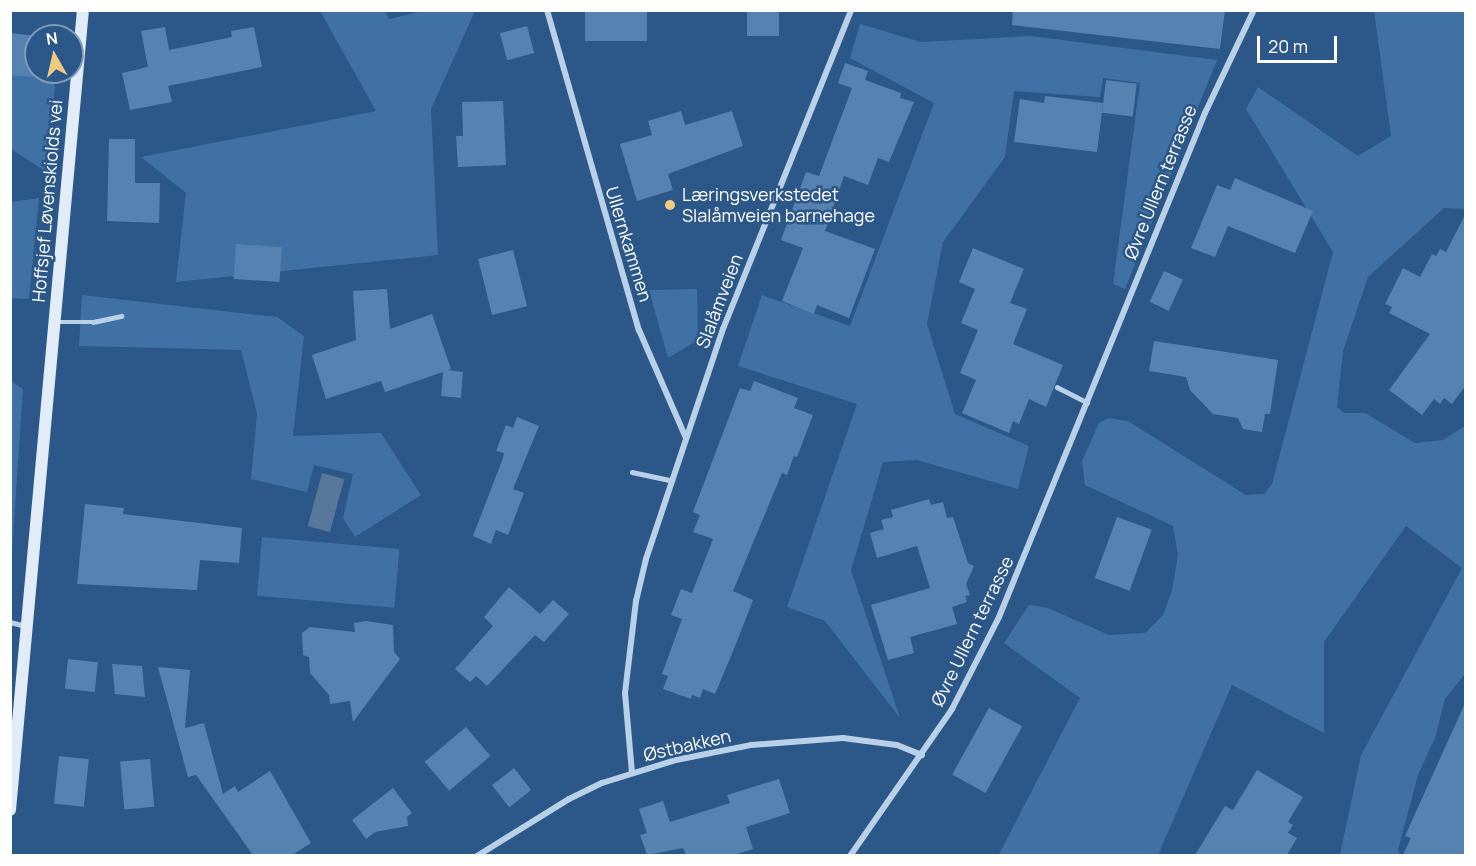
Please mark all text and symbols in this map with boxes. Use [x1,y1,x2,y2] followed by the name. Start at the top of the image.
[24,24,84,84] north arrow
[1260,24,1340,62] scale bar
[45,26,59,50] text: N
[1268,34,1308,58] text: 20 m
[27,99,67,303] street label: Hoffsjef Løvenskiolds vei
[1119,102,1201,262] street label: Øvre Ullern terrasse
[601,184,657,304] street label: Ullernkammen
[682,184,875,226] place label: Læringsverkstedet Slalåmveien barnehage
[663,198,677,212] marker: Læringsverkstedet Slalåmveien barnehage
[691,251,747,351] street label: Slalåmveien
[926,552,1018,710] street label: Øvre Ullern terrasse
[641,724,733,766] street label: Østbakken

